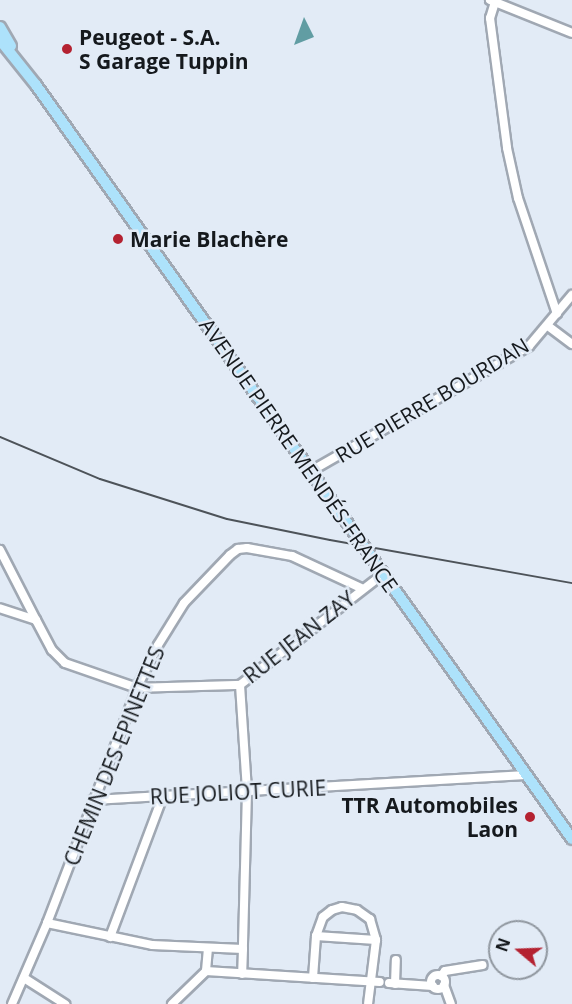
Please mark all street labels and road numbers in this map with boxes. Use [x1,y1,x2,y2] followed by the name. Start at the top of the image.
[195,313,403,597] street label: AVENUE PIERRE MENDÉS-FRANCE
[331,332,533,468] street label: RUE PIERRE BOURDAN
[238,586,360,688] street label: RUE JEAN ZAY
[58,643,170,869] street label: CHEMIN DES EPINETTES
[149,775,327,809] street label: RUE JOLIOT CURIE

